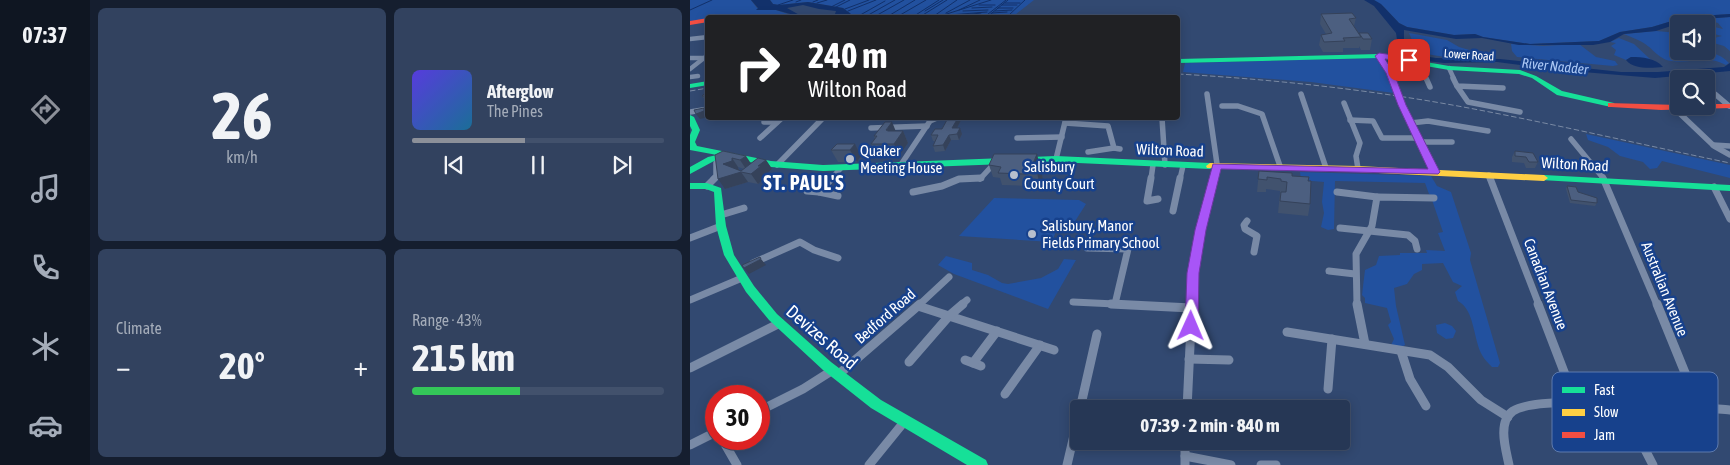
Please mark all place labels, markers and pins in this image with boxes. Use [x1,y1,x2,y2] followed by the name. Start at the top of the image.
[1388,39,1430,81] pin
[860,142,942,176] place label: Quaker Meeting House
[844,153,856,165] marker: Quaker Meeting House
[1024,158,1095,192] place label: Salisbury County Court
[1008,169,1020,181] marker: Salisbury County Court
[1042,217,1159,251] place label: Salisbury, Manor Fields Primary School
[1026,228,1038,240] marker: Salisbury, Manor Fields Primary School

